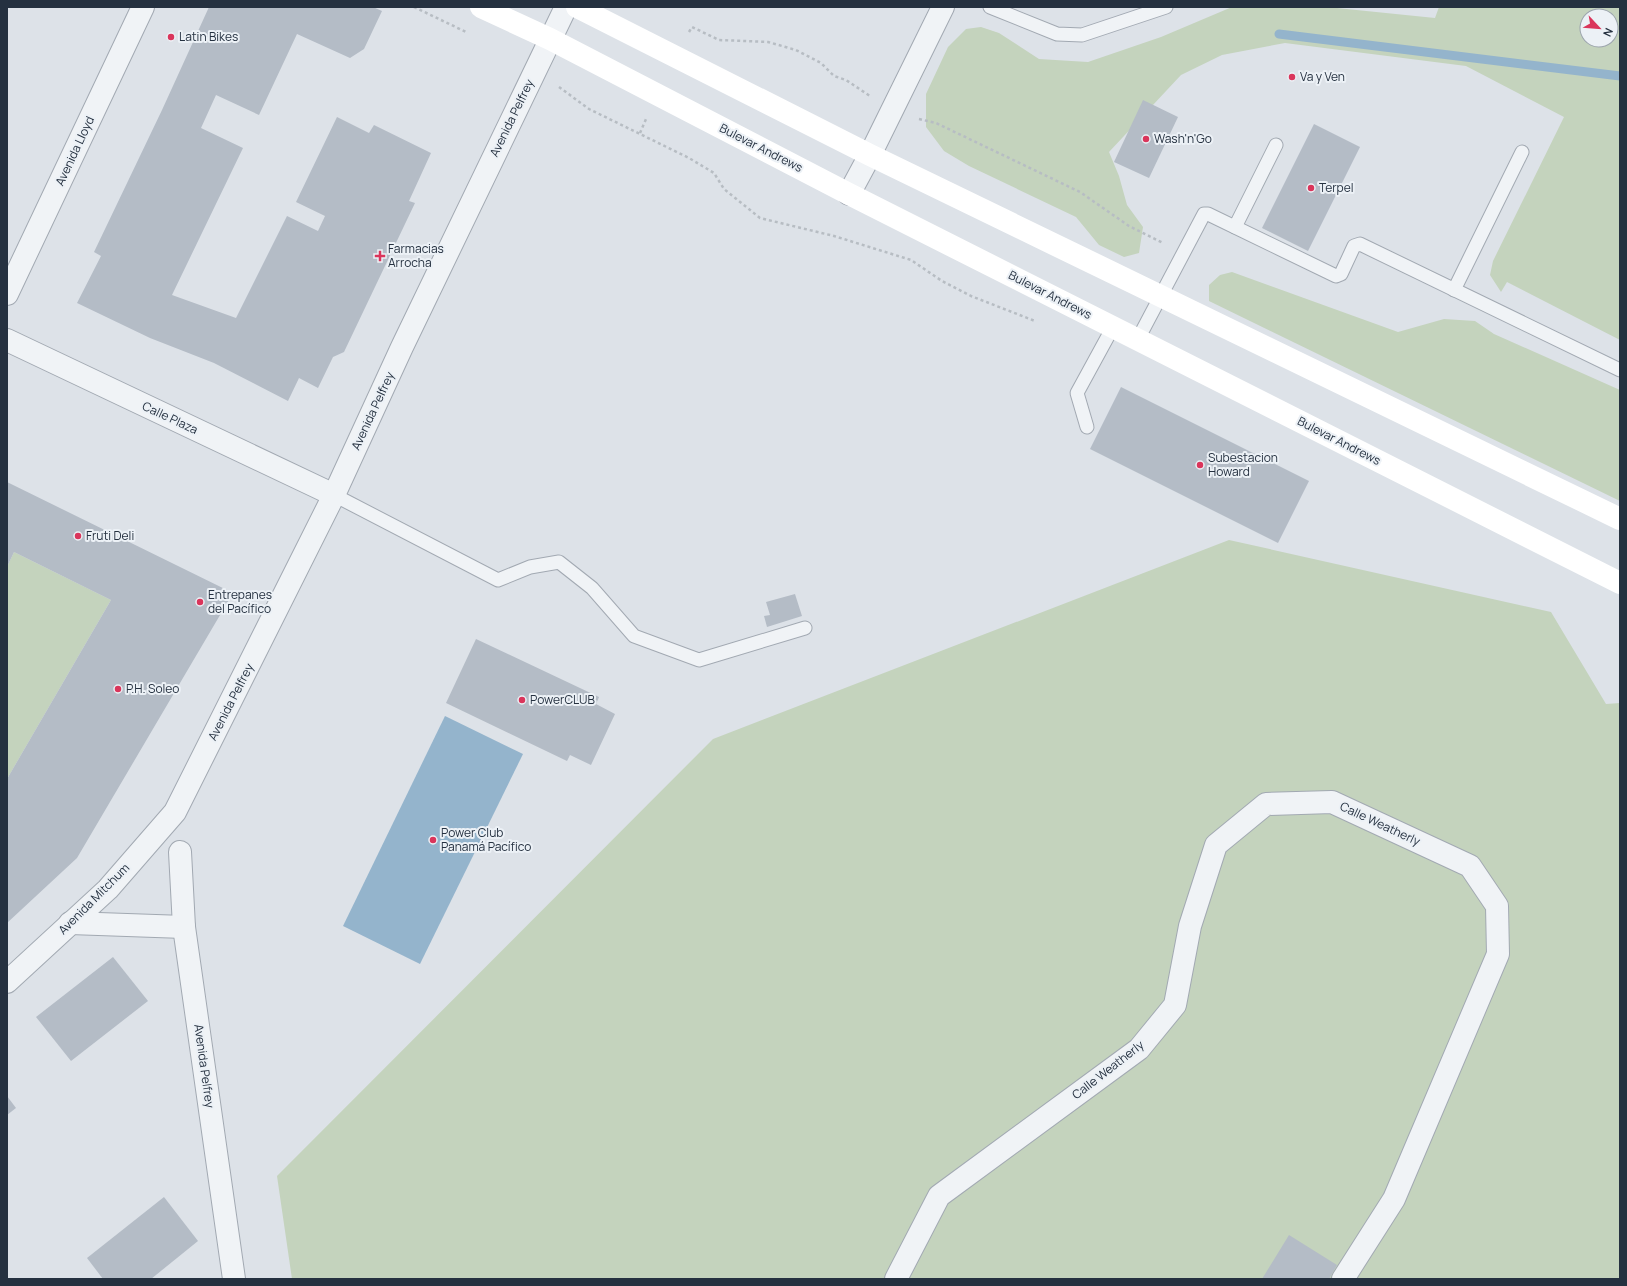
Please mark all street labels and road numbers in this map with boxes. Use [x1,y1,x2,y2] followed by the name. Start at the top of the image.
[485,75,538,160] street label: Avenida Pelfrey
[51,113,98,188] street label: Avenida Lloyd
[717,119,806,176] street label: Bulevar Andrews
[1006,266,1095,323] street label: Bulevar Andrews
[347,368,398,453] street label: Avenida Pelfrey
[140,397,201,438] street label: Calle Plaza
[1295,412,1384,469] street label: Bulevar Andrews
[204,660,258,743] street label: Avenida Pelfrey
[1337,798,1424,850] street label: Calle Weatherly
[54,859,133,938] street label: Avenida Mitchum
[190,1023,219,1110] street label: Avenida Pelfrey
[1068,1036,1148,1103] street label: Calle Weatherly

